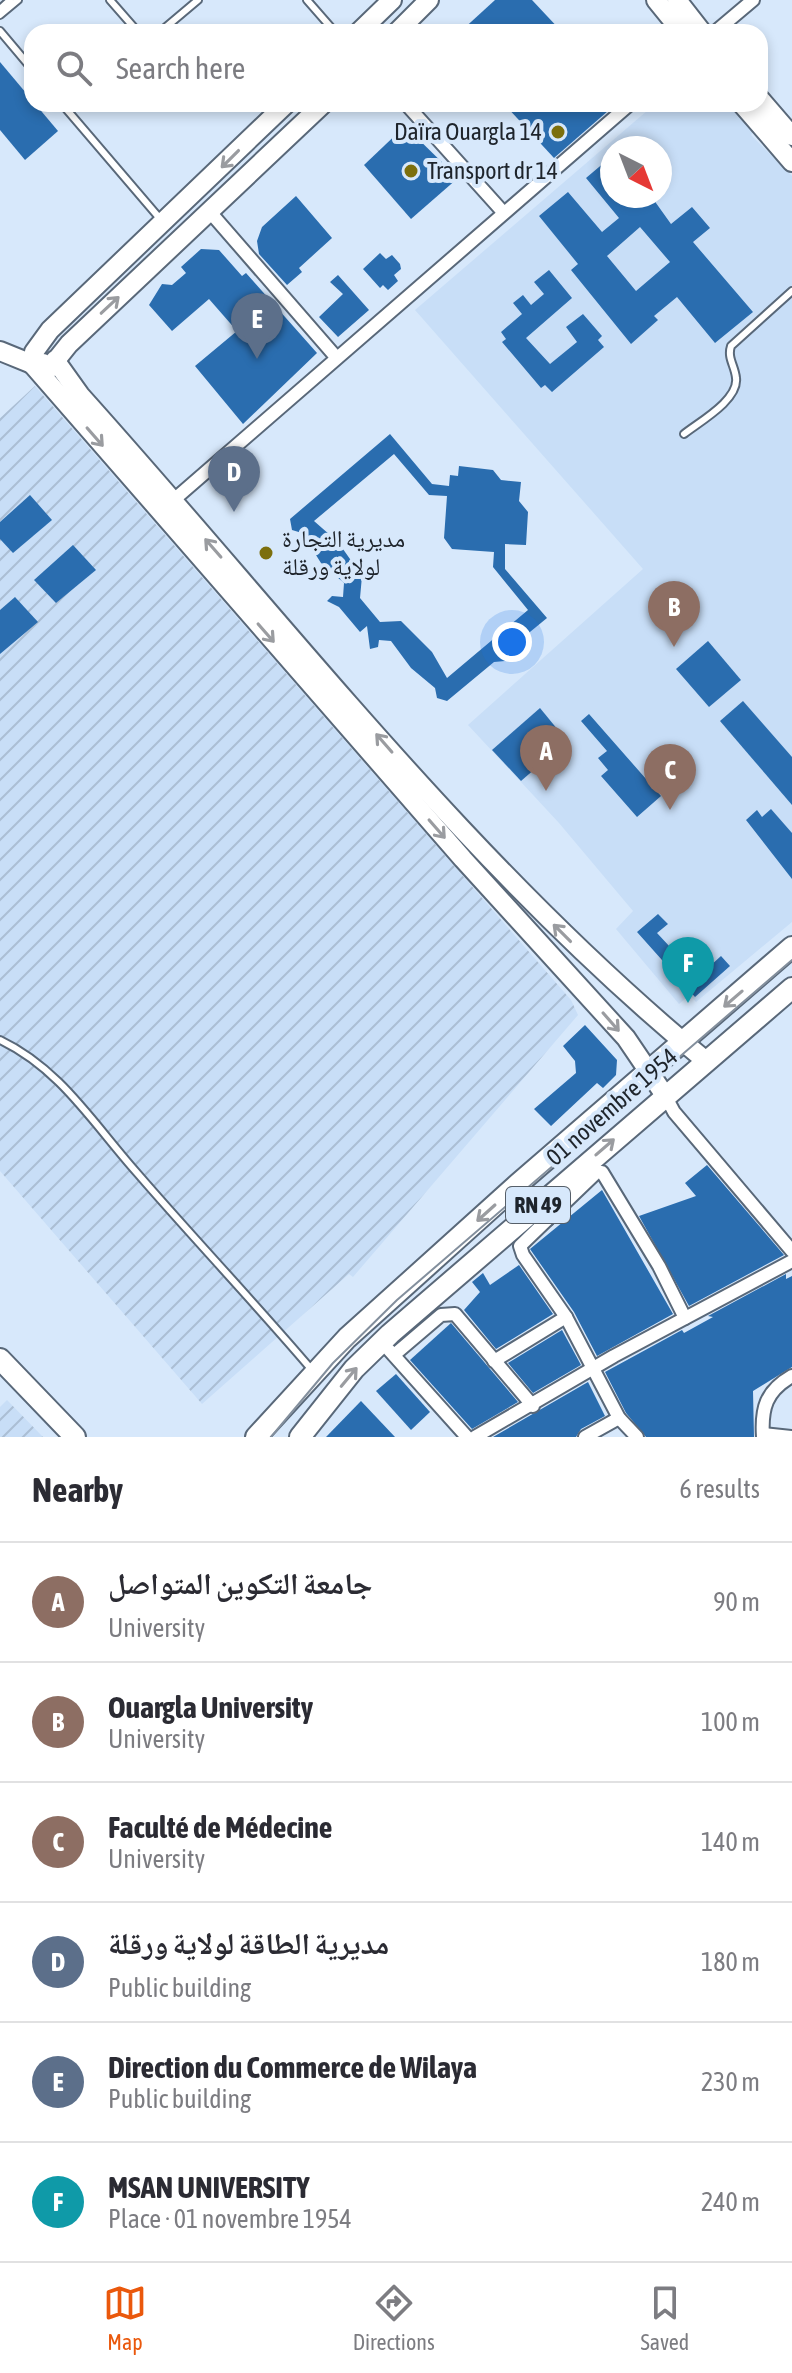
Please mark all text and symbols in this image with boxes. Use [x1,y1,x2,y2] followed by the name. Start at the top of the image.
[24,24,768,112] search box
[52,46,96,90] icon: search
[116,51,245,85] text: Search here
[394,118,542,145] place label: Daïra Ouargla 14
[549,123,567,141] marker: Daïra Ouargla 14
[600,136,672,208] north arrow
[221,149,240,168] one-way arrow
[427,157,558,184] place label: Transport dr 14
[402,162,420,180] marker: Transport dr 14
[231,293,283,359] pin: E
[100,296,120,315] one-way arrow
[86,426,104,446] one-way arrow
[208,446,260,512] pin: D
[282,525,405,580] place label: مديرية التجارة لولاية ورقلة
[204,538,222,558] one-way arrow
[257,544,275,562] marker: مديرية التجارة لولاية ورقلة
[648,581,700,647] pin: B
[257,622,275,642] one-way arrow
[492,622,532,662] your location
[520,725,572,791] pin: A
[375,734,393,754] one-way arrow
[644,744,696,810] pin: C
[428,818,446,838] one-way arrow
[553,924,572,943] one-way arrow
[662,937,714,1003] pin: F
[724,989,744,1007] one-way arrow
[602,1011,620,1031] one-way arrow
[541,1043,682,1171] street label: 01 novembre 1954
[594,1138,614,1156] one-way arrow
[506,1187,570,1223] road number: RN 49
[476,1204,496,1222] one-way arrow
[340,1367,358,1387] one-way arrow
[32,1470,123,1509] text: Nearby
[679,1474,760,1504] text: 6 results
[108,1566,372,1600] text: جامعة التكوين المتواصل
[52,1587,64,1617] text: A
[713,1587,760,1617] text: 90 m
[108,1613,205,1643] text: University
[108,1690,313,1724] text: Ouargla University
[52,1707,64,1737] text: B
[701,1707,760,1737] text: 100 m
[108,1724,205,1754] text: University
[108,1810,332,1844] text: Faculté de Médecine
[52,1827,64,1857] text: C
[701,1827,760,1857] text: 140 m
[108,1844,205,1874] text: University
[108,1926,389,1960] text: مديرية الطاقة لولاية ورقلة
[51,1947,65,1977] text: D
[701,1947,760,1977] text: 180 m
[108,1973,251,2003] text: Public building
[108,2050,477,2084] text: Direction du Commerce de Wilaya
[52,2067,64,2097] text: E
[701,2067,760,2097] text: 230 m
[108,2084,251,2114] text: Public building
[108,2170,310,2204] text: MSAN UNIVERSITY
[53,2187,63,2217] text: F
[701,2187,760,2217] text: 240 m
[108,2204,352,2234] text: Place · 01 novembre 1954
[103,2281,147,2355] tab: Map
[353,2281,435,2355] tab: Directions
[640,2281,689,2355] tab: Saved

